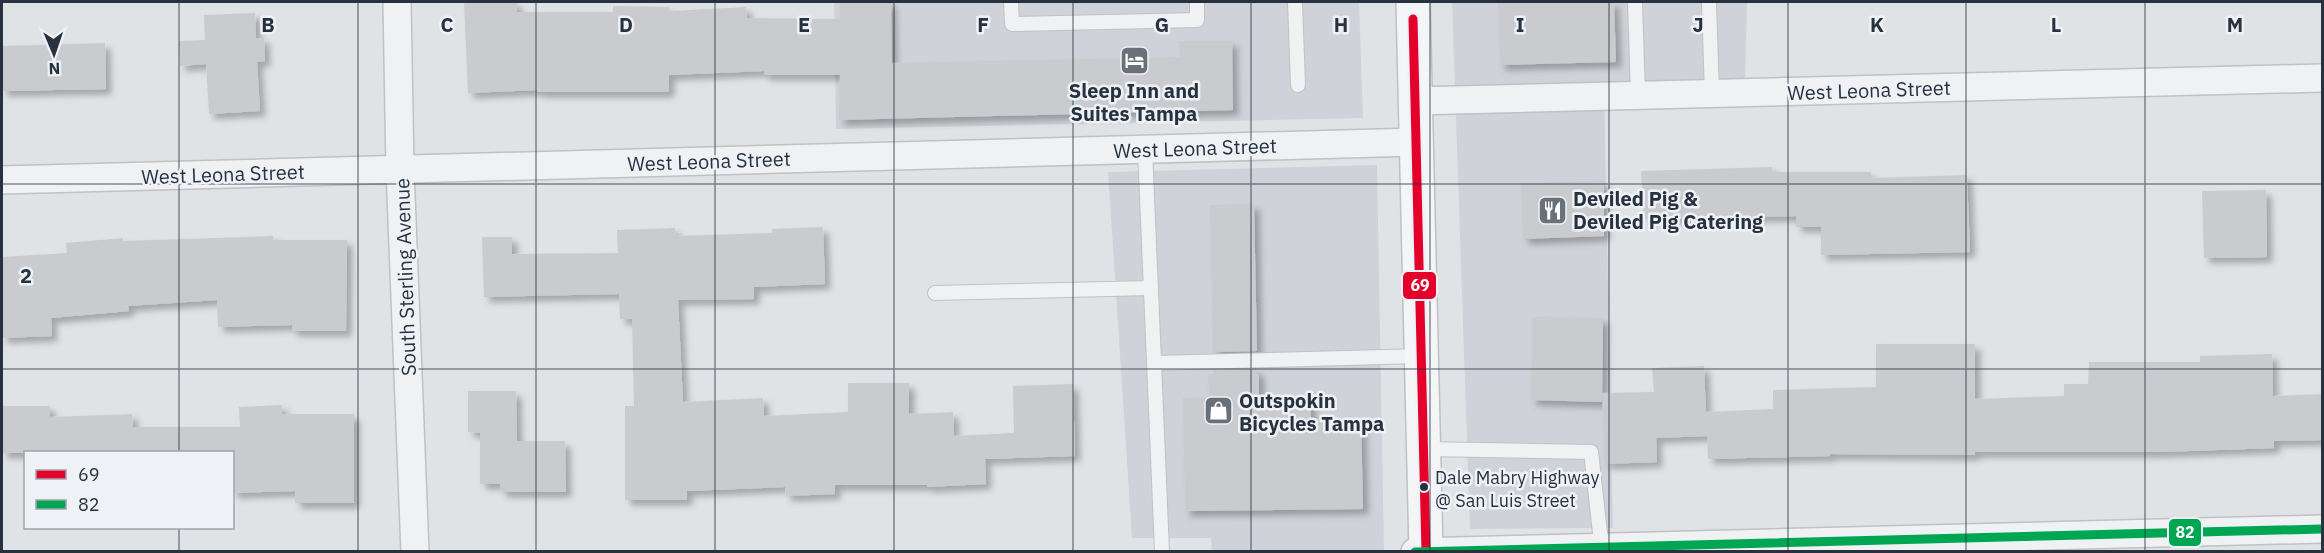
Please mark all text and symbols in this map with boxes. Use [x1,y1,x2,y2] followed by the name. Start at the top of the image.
[261,11,275,38] text: B
[440,11,454,38] text: C
[619,11,633,38] text: D
[798,11,810,38] text: E
[977,11,989,38] text: F
[1155,11,1169,38] text: G
[1334,11,1348,38] text: H
[1516,11,1524,38] text: I
[1692,11,1704,38] text: J
[1870,11,1884,38] text: K
[2051,11,2061,38] text: L
[2227,11,2243,38] text: M
[24,24,84,84] north arrow
[1118,44,1150,76] hotel icon: Sleep Inn and Suites Tampa
[48,59,61,79] text: N
[1787,74,1951,106] street label: West Leona Street
[1069,77,1199,127] place label: Sleep Inn and Suites Tampa
[1113,132,1277,164] street label: West Leona Street
[627,145,791,177] street label: West Leona Street
[141,158,305,190] street label: West Leona Street
[388,178,422,376] street label: South Sterling Avenue
[1573,185,1764,235] place label: Deviled Pig & Deviled Pig Catering
[1536,194,1568,226] restaurant icon: Deviled Pig & Deviled Pig Catering
[20,262,32,289] text: 2
[1402,271,1437,300] line badge: 69
[1410,275,1430,295] text: 69
[1239,387,1384,437] place label: Outspokin Bicycles Tampa
[1202,395,1234,427] shop icon: Outspokin Bicycles Tampa
[24,451,234,529] legend
[78,463,100,486] text: 69
[1435,466,1599,512] place label: Dale Mabry Highway @ San Luis Street
[1418,481,1430,493] marker: Dale Mabry Highway @ San Luis Street
[78,493,100,516] text: 82
[2168,518,2202,547] line badge: 82
[2175,522,2195,542] text: 82

